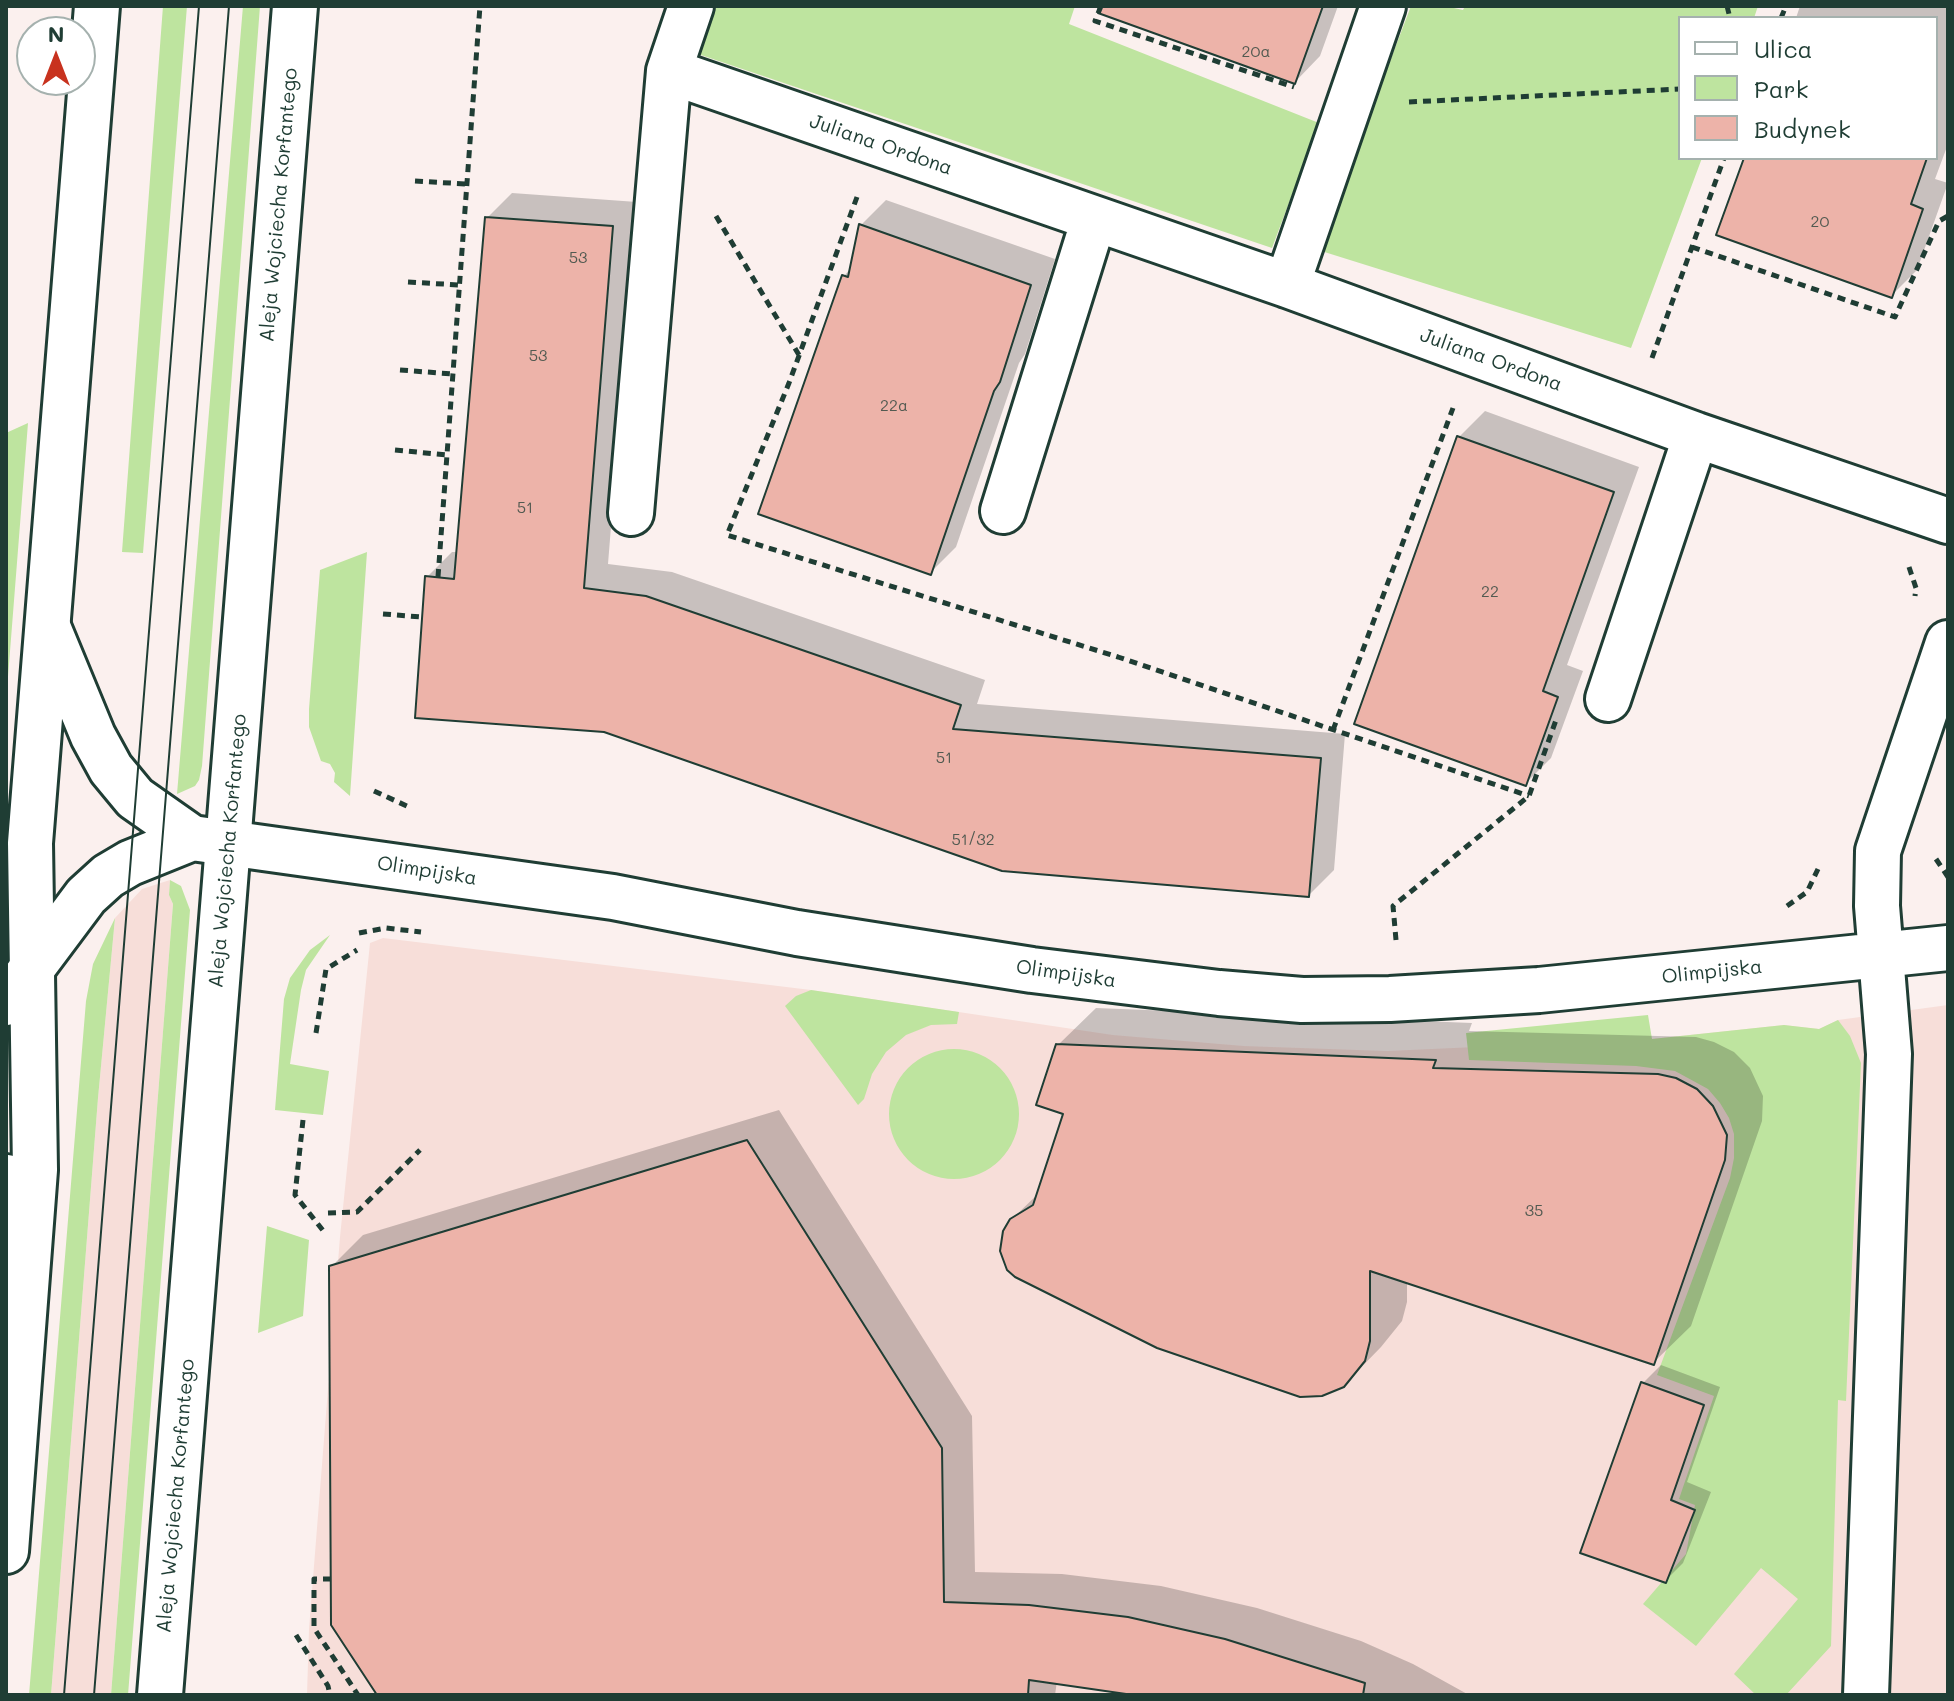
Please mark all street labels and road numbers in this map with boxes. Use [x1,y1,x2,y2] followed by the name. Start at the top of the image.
[255,67,303,343] street label: Aleja Wojciecha Korfantego
[806,109,956,181] street label: Juliana Ordona
[1417,323,1565,397] street label: Juliana Ordona
[204,713,252,989] street label: Aleja Wojciecha Korfantego
[375,851,479,891] street label: Olimpijska
[1014,955,1118,993] street label: Olimpijska
[1661,955,1763,989] street label: Olimpijska
[152,1358,200,1634] street label: Aleja Wojciecha Korfantego

